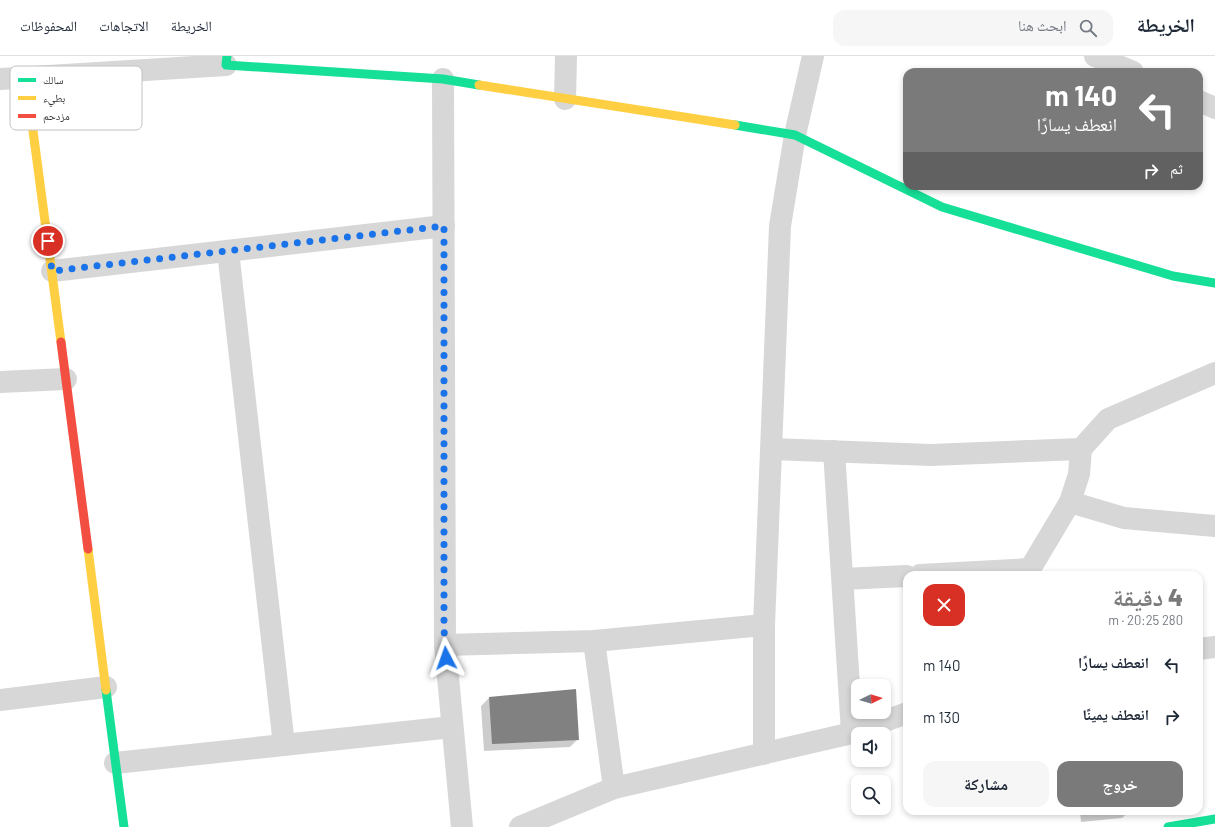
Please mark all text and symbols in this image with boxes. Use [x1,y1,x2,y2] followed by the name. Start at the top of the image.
[833,10,1113,46] search box
[1137,13,1195,36] text: الخريطة
[1018,16,1067,34] text: ابحث هنا
[20,17,77,34] text: المحفوظات
[99,17,149,34] text: الاتجاهات
[171,17,212,34] text: الخريطة
[1077,17,1099,39] icon: search
[10,66,142,130] legend
[43,73,63,86] text: سالك
[1045,78,1117,112] text: 140 m
[1131,84,1183,136] icon: left
[43,91,65,107] text: بطيء
[43,109,70,124] text: مزدحم
[1037,113,1117,135] text: انعطف يسارًا
[1170,159,1183,177] text: ثم
[1140,160,1162,182] icon: right
[31,224,65,258] pin
[37,230,59,252] icon: arrive
[1113,582,1183,611] text: 4 دقيقة
[923,584,965,626] button: close
[1108,612,1183,628] text: 280 m · 20:25
[425,637,467,679] position arrow
[1078,653,1149,671] text: انعطف يسارًا
[1161,654,1183,676] icon: left
[923,656,960,674] text: 140 m
[851,679,891,719] north arrow
[851,679,891,815] map controls
[1082,705,1149,723] text: انعطف يمينًا
[1161,706,1183,728] icon: right
[923,708,960,726] text: 130 m
[851,727,891,767] button: sound
[923,761,1049,807] button: مشاركة
[1057,761,1183,807] button: خروج
[851,775,891,815] button: search

